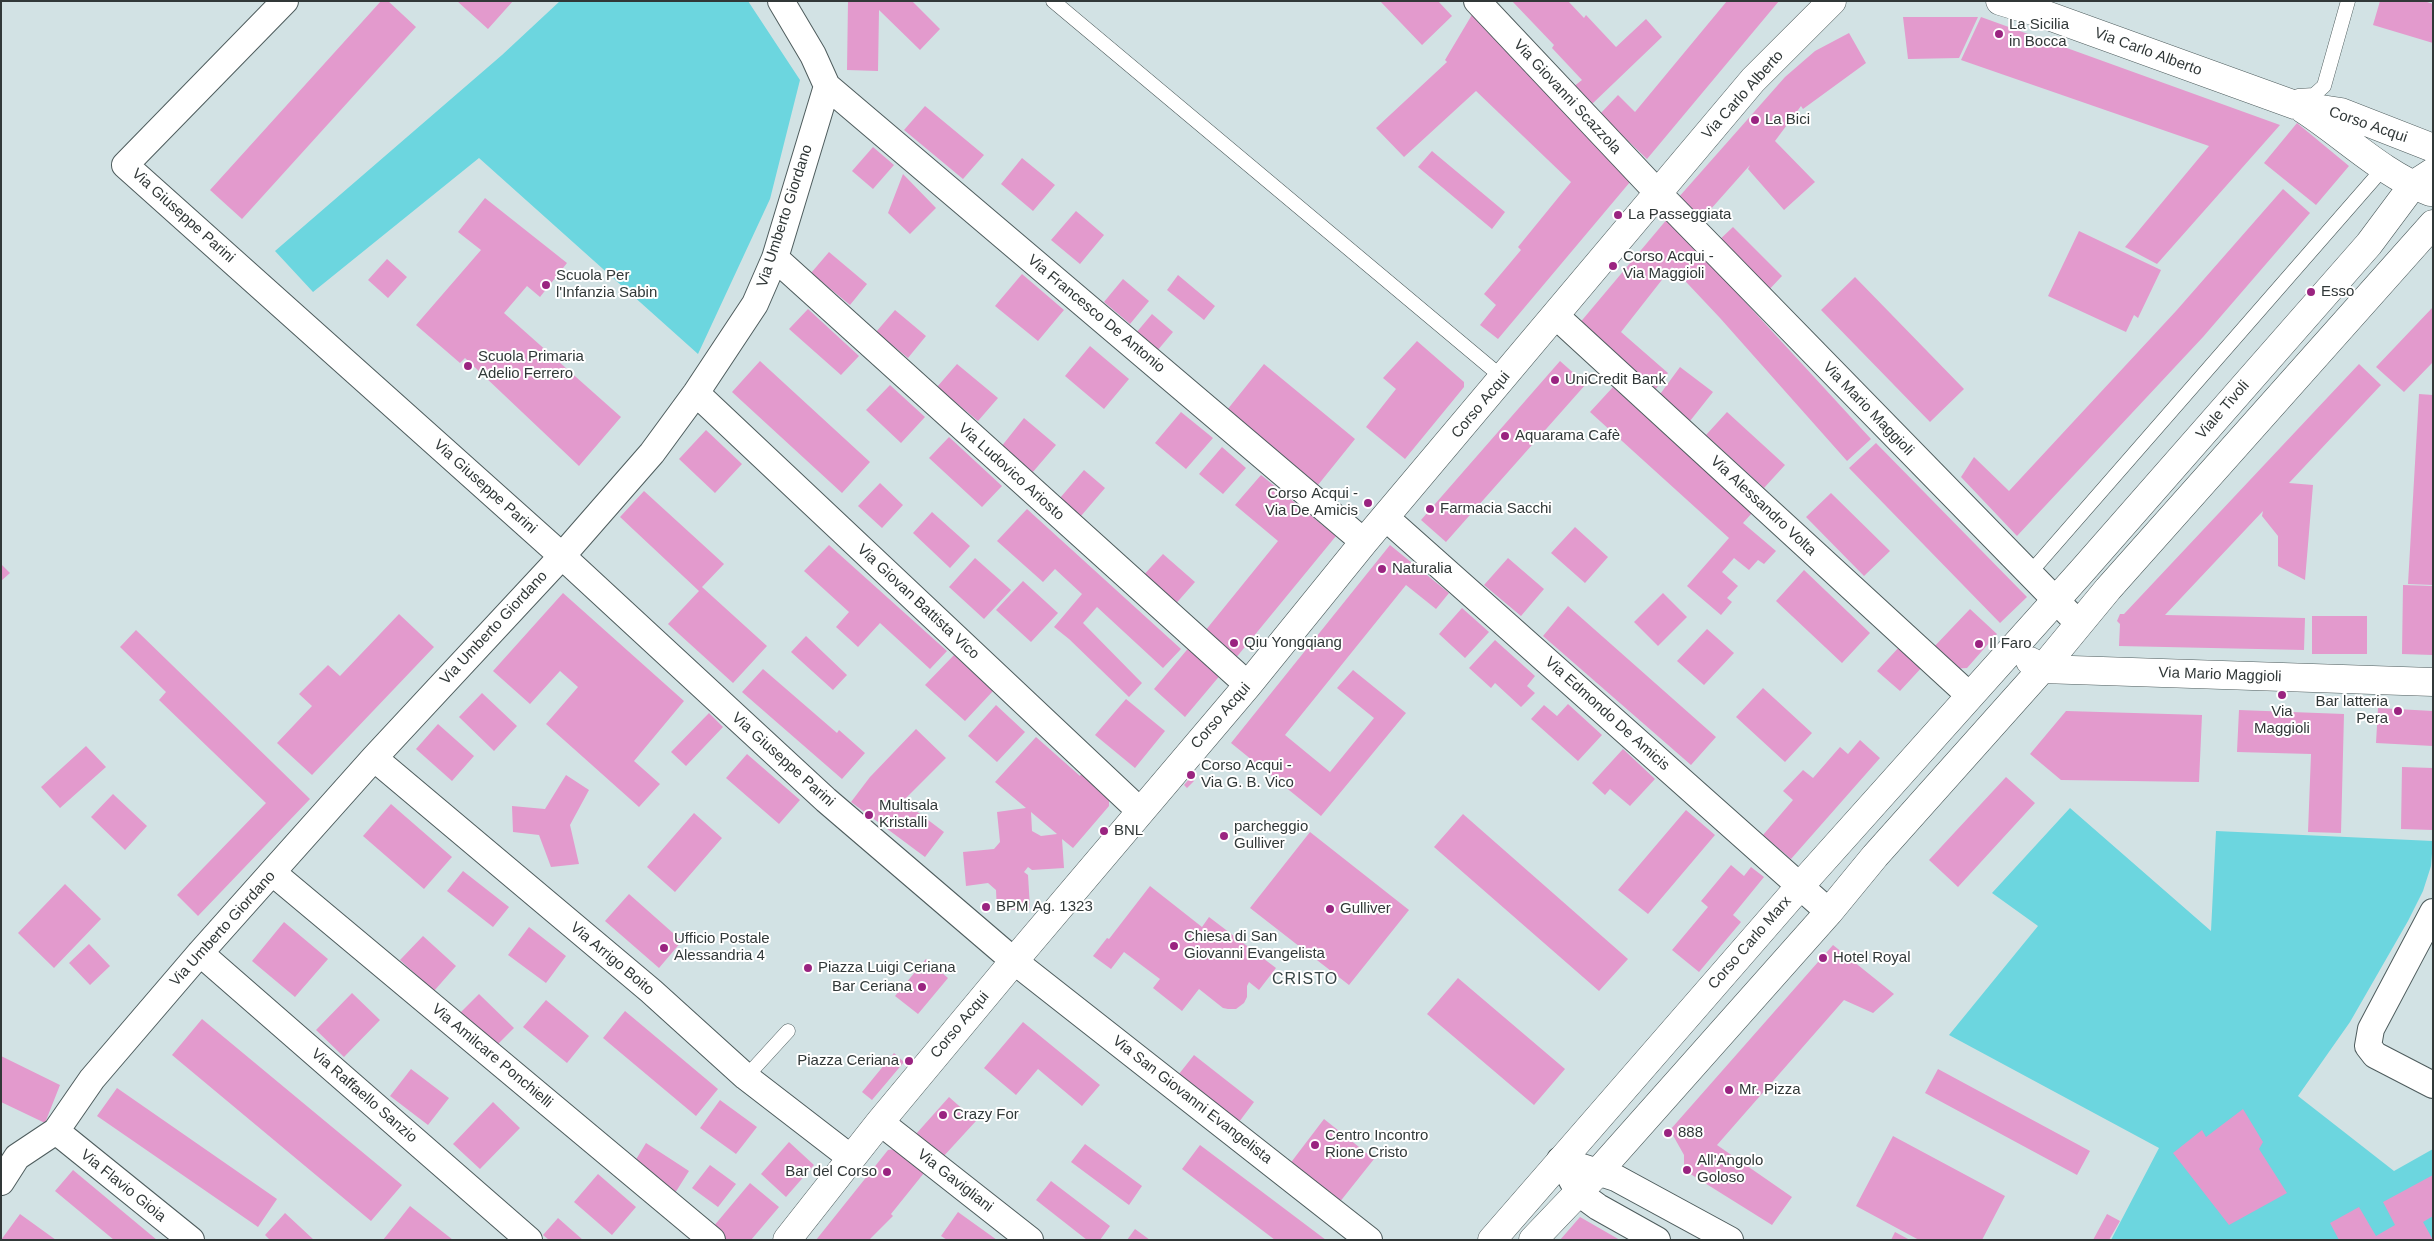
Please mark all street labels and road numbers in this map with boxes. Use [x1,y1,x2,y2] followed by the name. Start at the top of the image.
[2092,24,2204,80] street label: Via Carlo Alberto
[1509,36,1625,158] street label: Via Giovanni Scazzola
[1698,47,1788,143] street label: Via Carlo Alberto
[2326,103,2410,147] street label: Corso Acqui
[753,142,817,290] street label: Via Umberto Giordano
[128,165,238,267] street label: Via Giuseppe Parini
[1024,251,1168,377] street label: Via Francesco De Antonio
[1819,358,1917,460] street label: Via Mario Maggioli
[1448,368,1514,442] street label: Corso Acqui
[2193,377,2253,443] street label: Viale Tivoli
[954,420,1068,524] street label: Via Ludovico Ariosto
[430,436,540,538] street label: Via Giuseppe Parini
[1706,452,1820,560] street label: Via Alessandro Volta
[853,541,983,663] street label: Via Giovan Battista Vico
[437,567,551,689] street label: Via Umberto Giordano
[1541,653,1673,775] street label: Via Edmondo De Amicis
[2158,664,2282,686] street label: Via Mario Maggioli
[1187,679,1255,753] street label: Corso Acqui
[728,709,838,811] street label: Via Giuseppe Parini
[166,868,280,990] street label: Via Umberto Giordano
[1705,893,1795,993] street label: Corso Carlo Marx
[566,919,658,999] street label: Via Arrigo Boito
[927,988,993,1062] street label: Corso Acqui
[428,1000,556,1112] street label: Via Amilcare Ponchielli
[1109,1032,1275,1168] street label: Via San Giovanni Evangelista
[307,1045,421,1147] street label: Via Raffaello Sanzio
[77,1146,169,1226] street label: Via Flavio Gioia
[913,1146,997,1216] street label: Via Gavigliani

